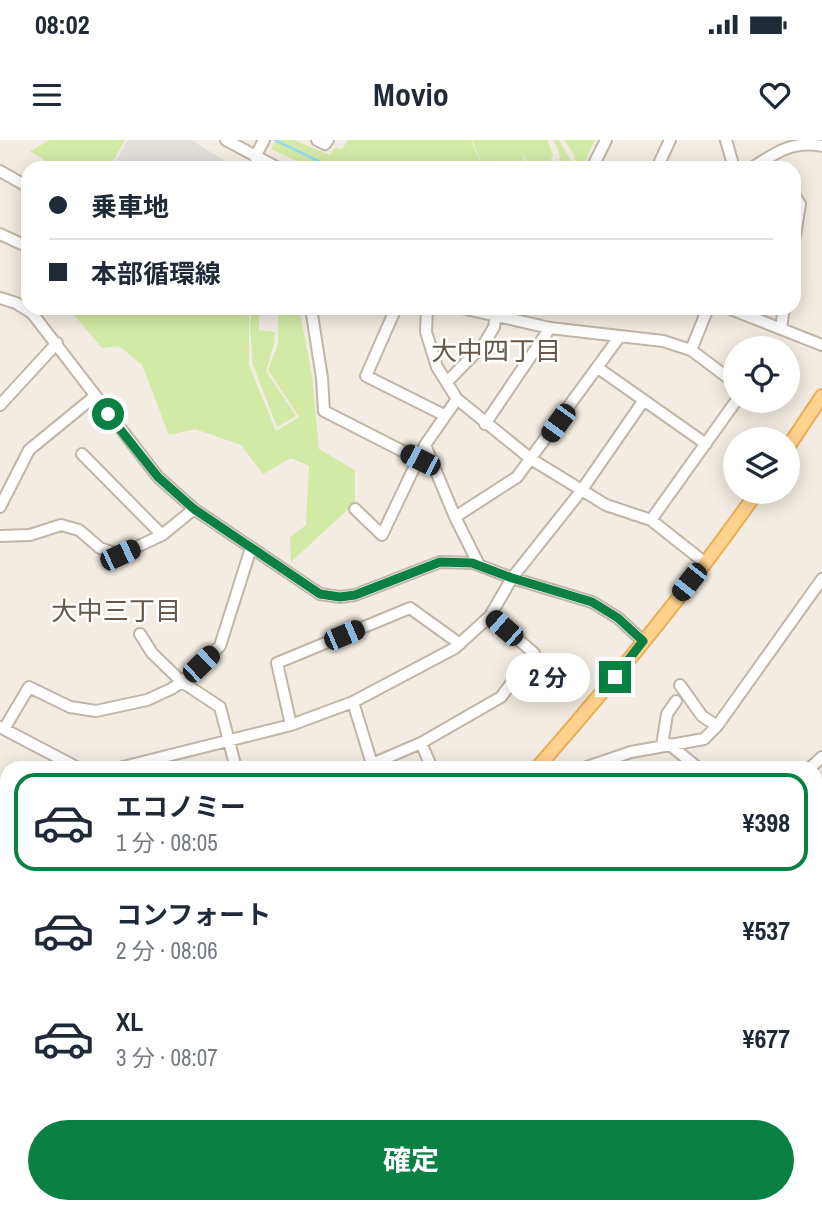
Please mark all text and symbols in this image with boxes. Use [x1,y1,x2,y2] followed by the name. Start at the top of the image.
[35,7,90,42] text: 08:02
[373,73,449,116] text: Movio
[28,76,66,114] icon: menu
[756,76,794,114] icon: heart
[91,189,169,224] text: 乗車地
[91,256,221,291] text: 本部循環線
[431,333,561,368] district label: 大中四丁目
[723,336,800,504] map controls
[723,336,800,413] button: locate
[92,398,124,430] route start
[538,400,579,446] car
[723,427,800,504] button: layers
[397,441,444,479] car
[97,537,144,573] car
[668,559,711,605] car
[51,593,181,628] district label: 大中三丁目
[482,606,527,650] car
[321,617,368,653] car
[179,642,224,686] car
[506,652,590,702] callout: 2 分
[599,661,631,693] route end
[529,662,567,693] text: 2 分
[116,789,246,824] text: エコノミー
[32,791,95,854] icon: car
[743,805,790,840] text: ¥398
[116,827,218,858] text: 1 分 · 08:05
[116,897,271,932] text: コンフォート
[32,899,95,962] icon: car
[743,913,790,948] text: ¥537
[116,935,218,966] text: 2 分 · 08:06
[116,1004,143,1039] text: XL
[32,1007,95,1070] icon: car
[743,1021,790,1056] text: ¥677
[116,1042,218,1073] text: 3 分 · 08:07
[28,1120,794,1200] button: 確定

